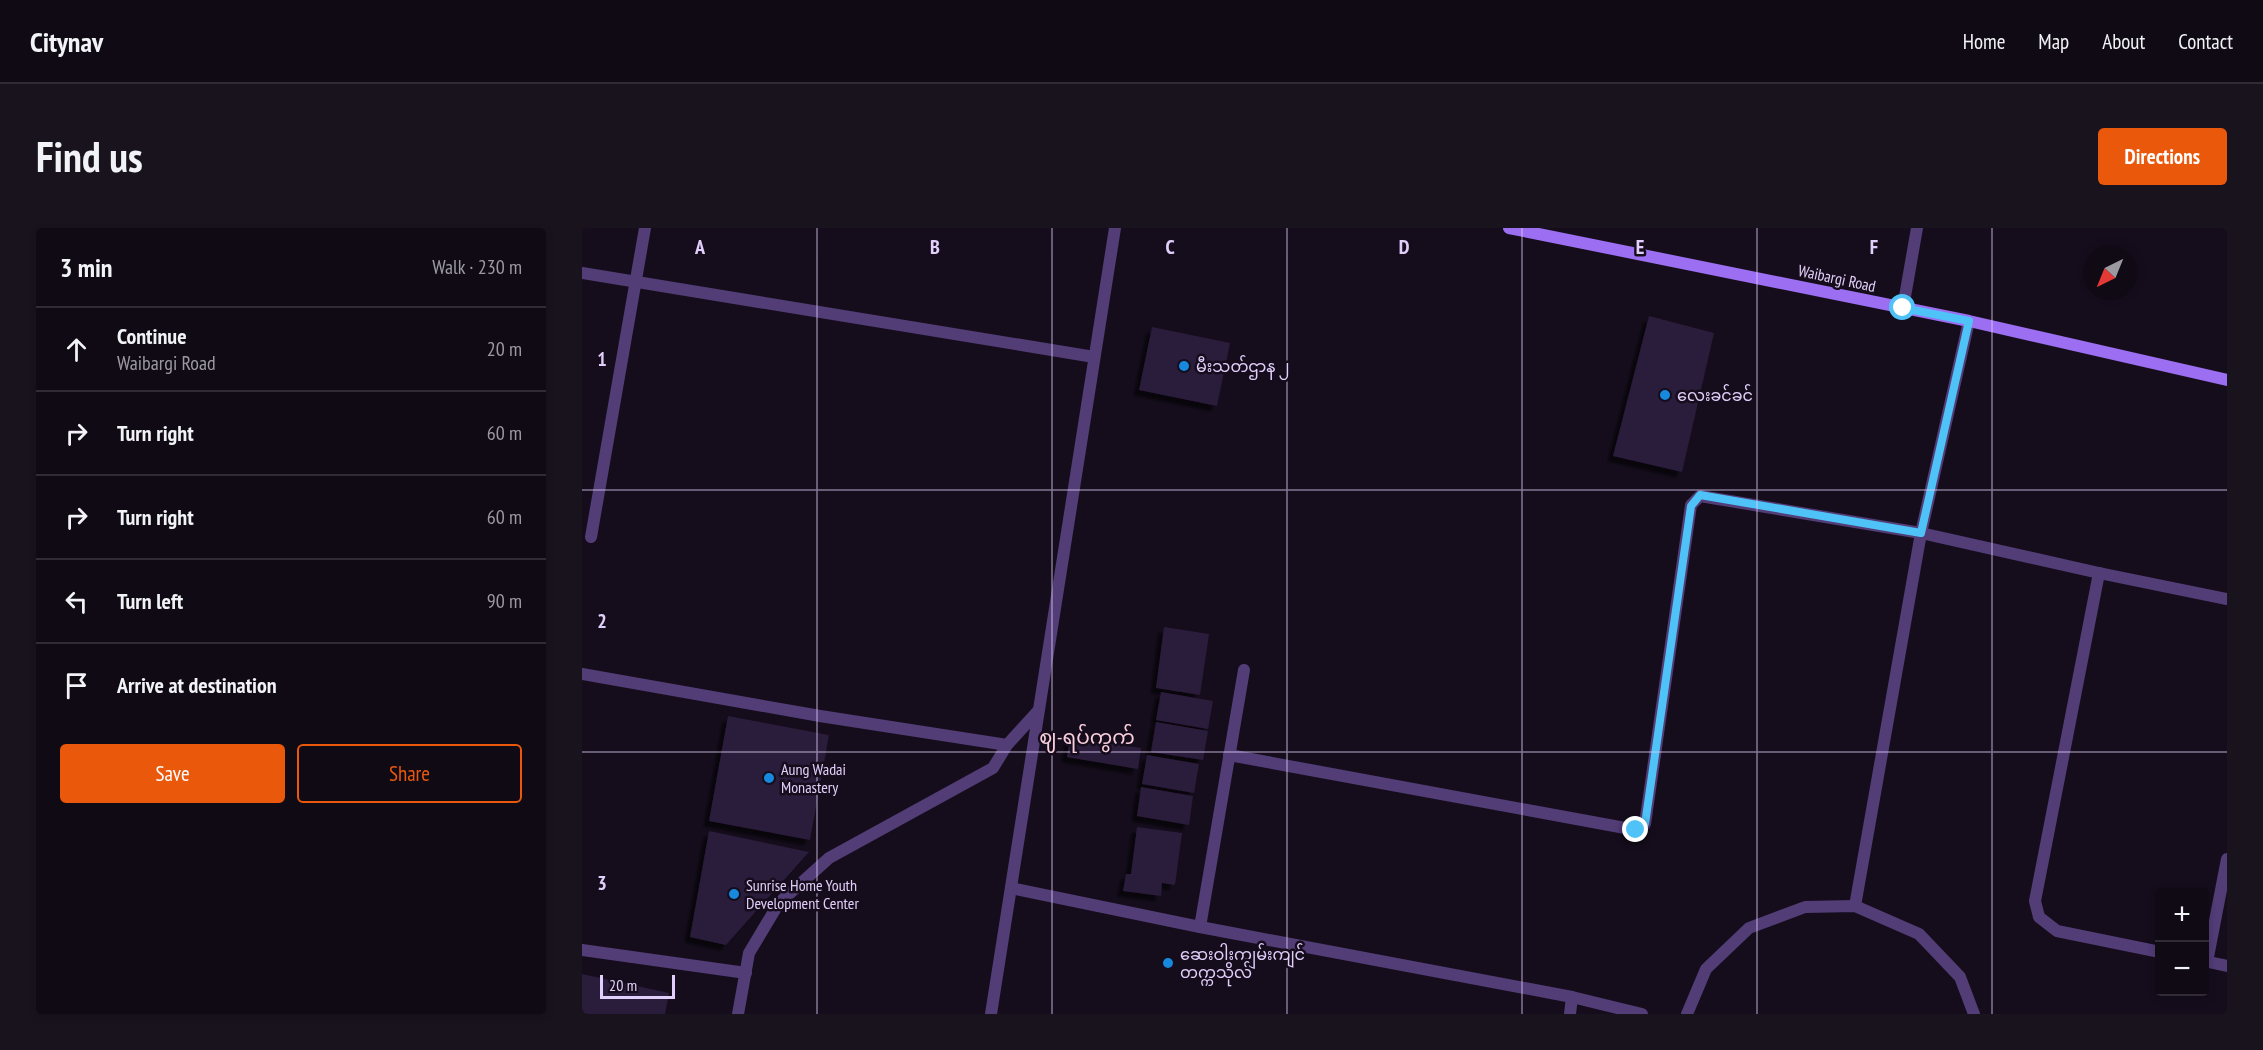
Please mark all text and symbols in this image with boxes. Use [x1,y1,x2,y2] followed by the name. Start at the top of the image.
[30,23,103,60] text: Citynav
[1963,28,2005,55] text: Home
[2038,28,2069,55] text: Map
[2102,28,2145,55] text: About
[2178,28,2233,55] text: Contact
[2098,128,2227,185] button: Directions
[36,129,143,184] text: Find us
[694,234,706,260] text: A
[930,234,940,260] text: B
[1165,234,1175,260] text: C
[1399,234,1410,260] text: D
[1636,234,1644,260] text: E
[1870,234,1878,260] text: F
[2083,246,2137,300] north arrow
[60,251,113,284] text: 3 min
[432,254,522,280] text: Walk · 230 m
[1796,260,1878,296] street label: Waibargi Road
[1889,294,1915,320] route start
[117,322,187,350] text: Continue
[60,333,93,366] icon: ahead
[487,336,522,362] text: 20 m
[597,346,607,372] text: 1
[117,350,216,376] text: Waibargi Road
[1196,355,1290,380] place label: မီးသတ်ဌာန ၂
[1177,359,1191,373] marker: မီးသတ်ဌာန ၂
[1677,384,1753,405] place label: လေးခင်ခင်
[1658,388,1672,402] marker: လေးခင်ခင်
[60,417,93,450] icon: right
[117,419,194,447] text: Turn right
[487,420,522,446] text: 60 m
[60,501,93,534] icon: right
[117,503,194,531] text: Turn right
[487,504,522,530] text: 60 m
[60,585,93,618] icon: left
[117,587,183,615] text: Turn left
[487,588,522,614] text: 90 m
[597,608,607,634] text: 2
[60,669,93,702] icon: arrive
[117,671,277,699] text: Arrive at destination
[1039,723,1135,753] district label: ဈ-ရပ်ကွက်
[60,744,285,803] button: Save
[297,744,522,803] button: Share
[781,759,846,797] place label: Aung Wadai Monastery
[762,771,776,785] marker: Aung Wadai Monastery
[1622,816,1648,842] route end
[597,870,607,896] text: 3
[746,875,859,913] place label: Sunrise Home Youth Development Center
[727,887,741,901] marker: Sunrise Home Youth Development Center
[2155,888,2209,996] map controls
[2155,888,2209,942] button: +
[2155,942,2209,996] button: −
[1180,943,1305,987] place label: ဆေးဝါးကျွမ်းကျင် တက္ကသိုလ်
[1161,956,1175,970] marker: ဆေးဝါးကျွမ်းကျင် တက္ကသိုလ်
[600,972,675,1000] scale bar
[609,975,637,995] text: 20 m

